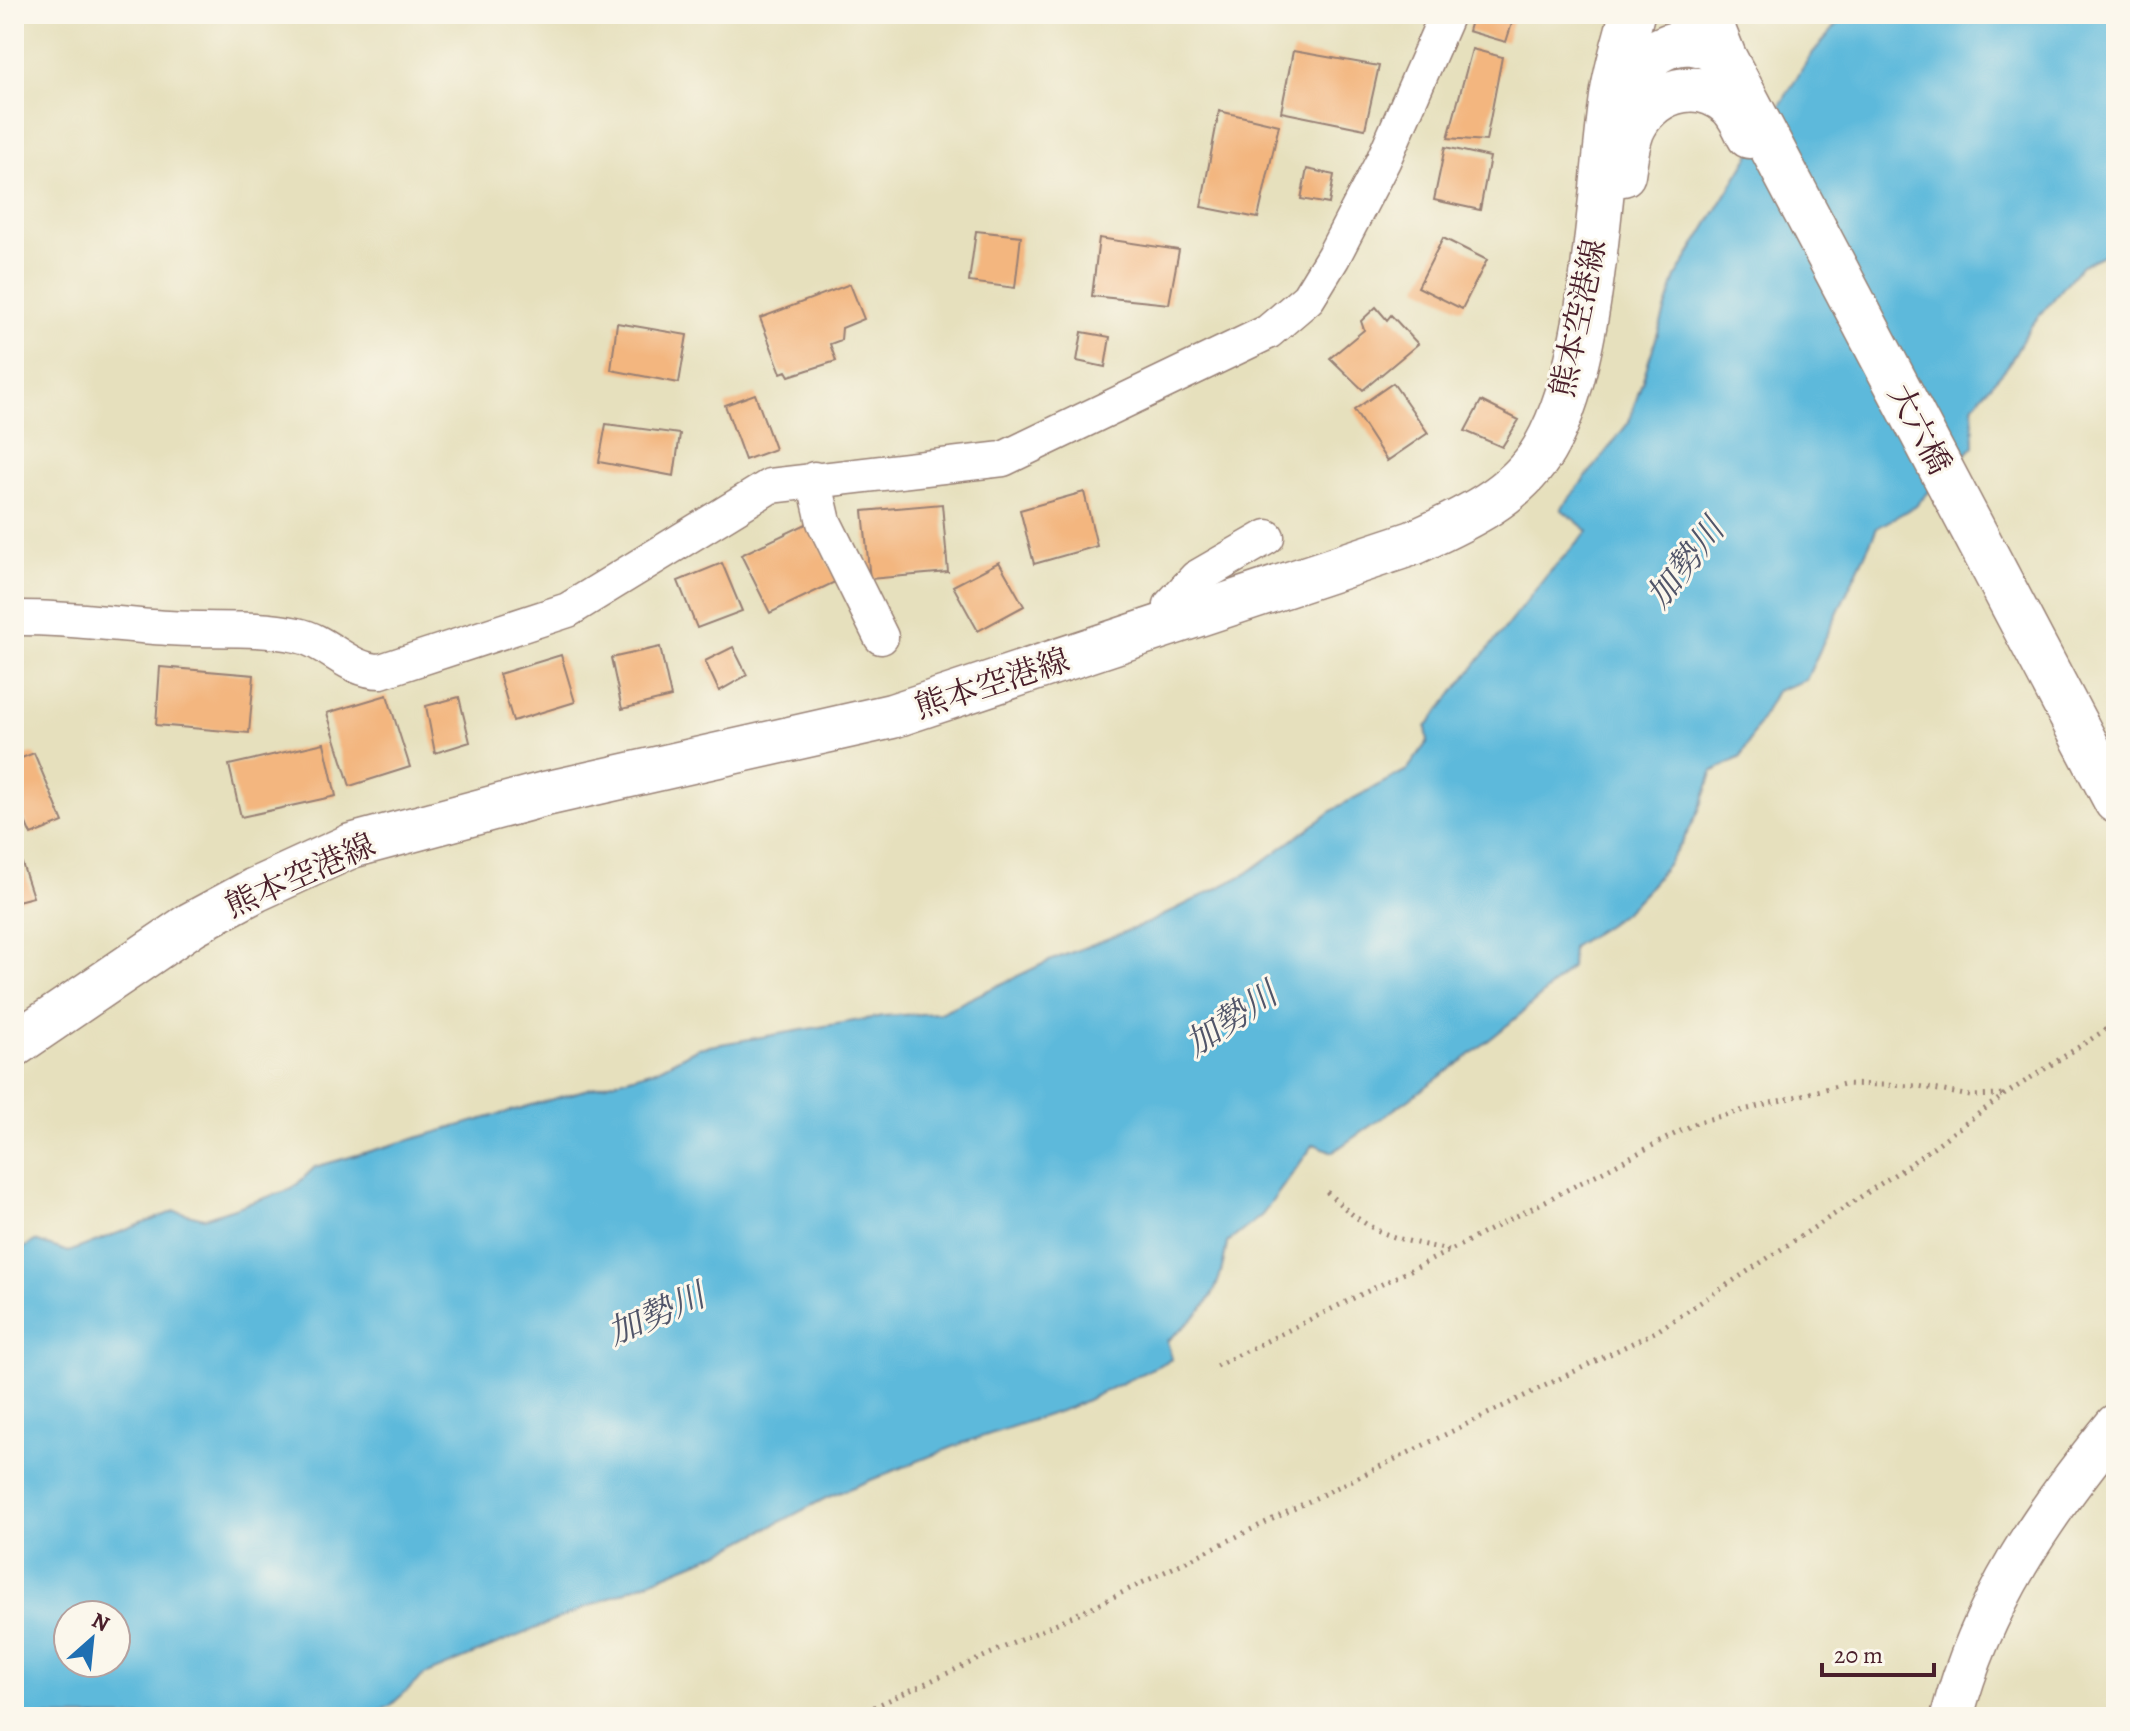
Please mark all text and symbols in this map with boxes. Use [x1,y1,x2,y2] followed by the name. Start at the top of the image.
[1540,235,1616,401] street label: 熊本空港線
[1878,376,1962,482] street label: 大六橋
[1635,505,1737,618] water label: 加勢川
[909,637,1075,729] street label: 熊本空港線
[218,822,382,928] street label: 熊本空港線
[1176,969,1290,1067] water label: 加勢川
[600,1270,716,1356] water label: 加勢川
[52,1599,132,1679] north arrow
[87,1605,115,1639] text: N
[1822,1627,1934,1677] scale bar
[1834,1639,1883,1671] text: 20 m

